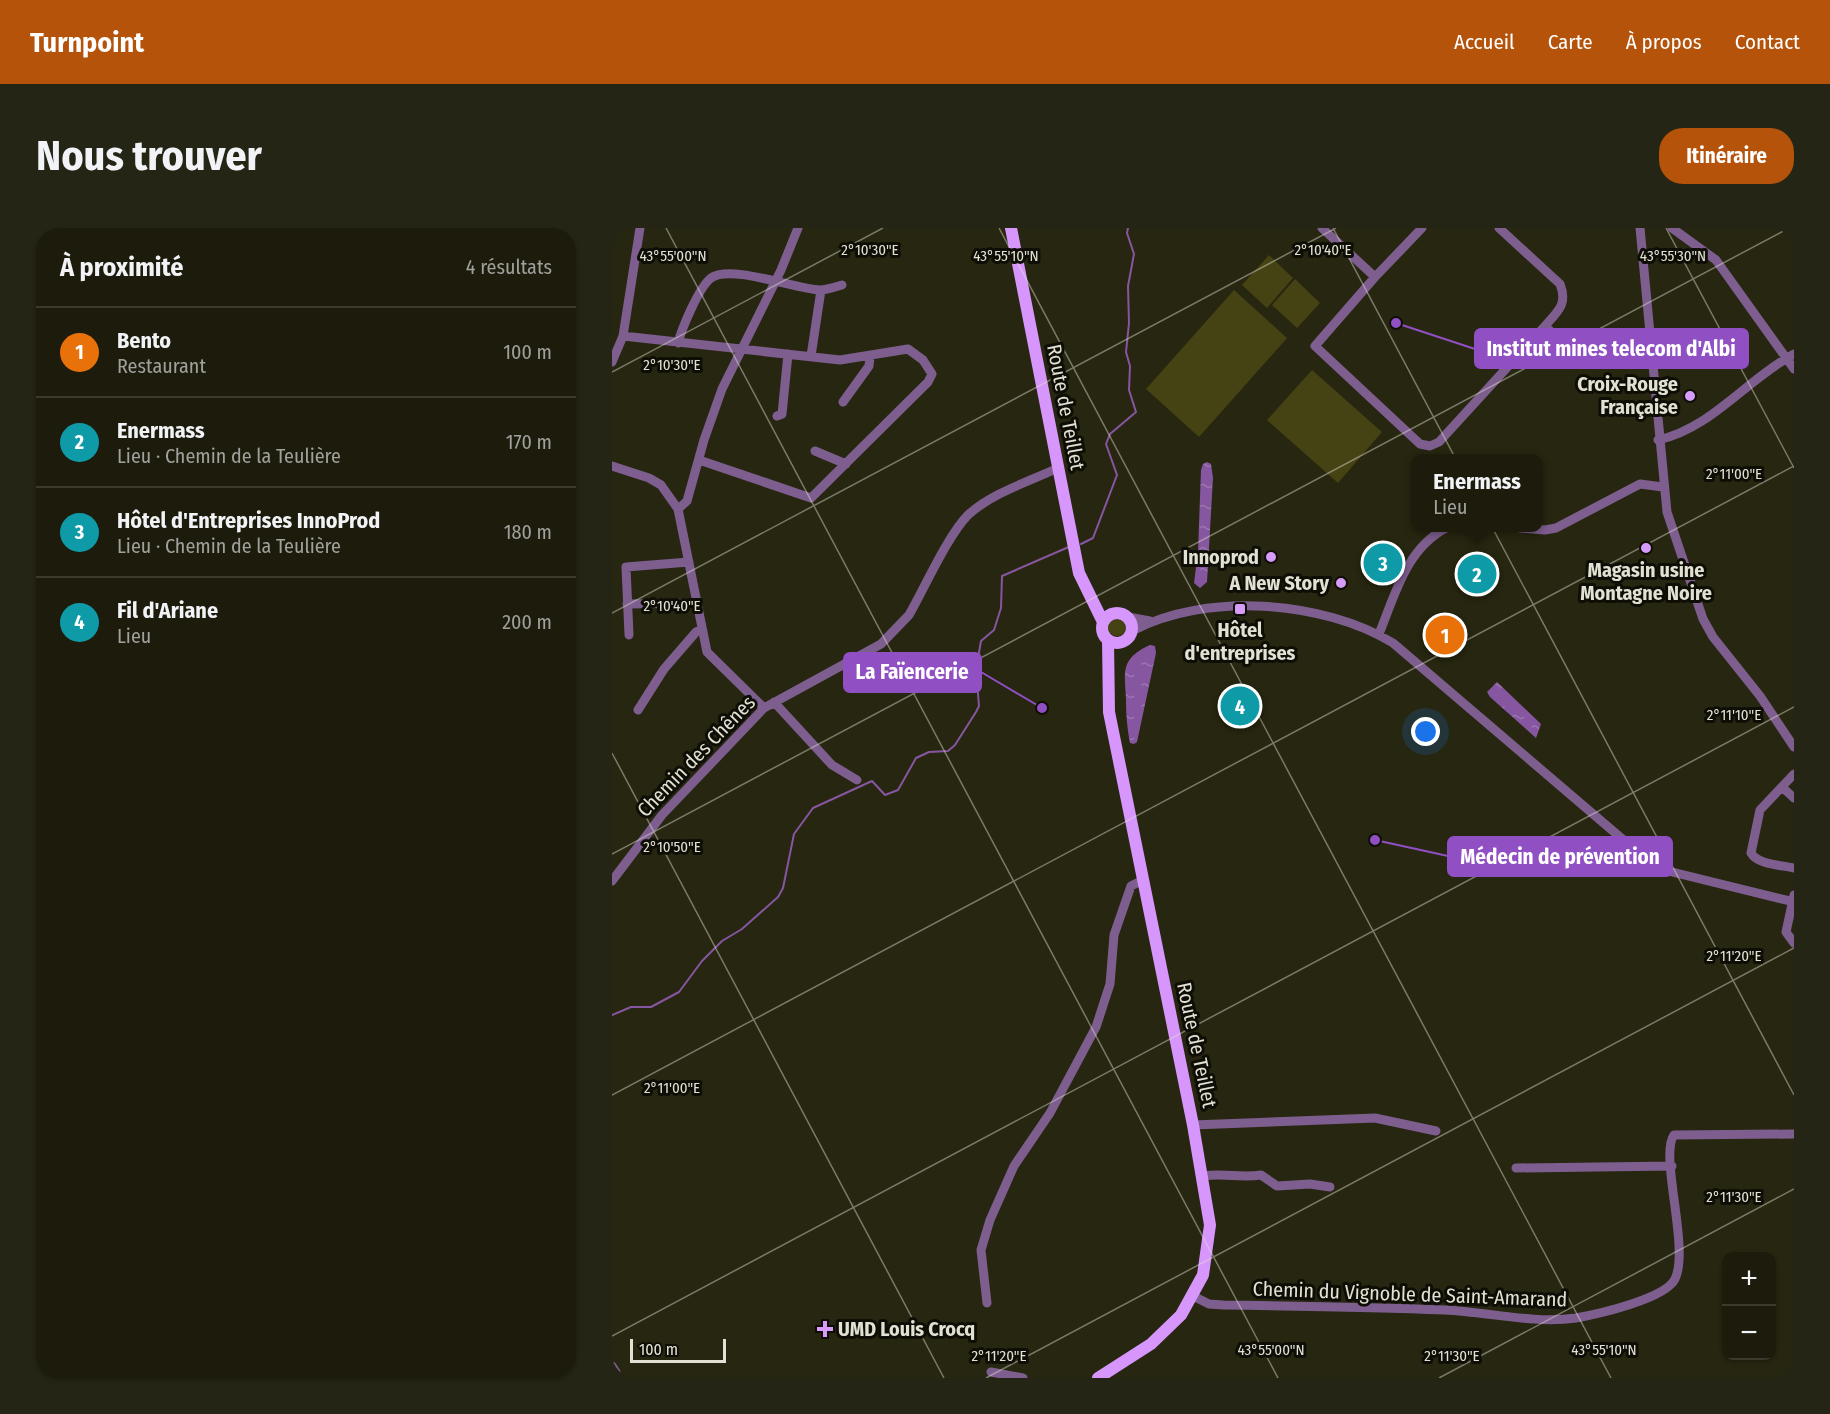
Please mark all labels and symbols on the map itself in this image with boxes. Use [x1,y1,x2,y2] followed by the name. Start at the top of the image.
[841,241,899,259] text: 2°10'30"E
[1294,241,1352,259] text: 2°10'40"E
[639,247,707,265] text: 43°55'00"N
[973,247,1039,265] text: 43°55'10"N
[1640,247,1706,265] text: 43°55'30"N
[1475,329,1748,368] callout: Institut mines telecom d'Albi
[1486,336,1736,362] text: Institut mines telecom d'Albi
[1042,342,1090,472] street label: Route de Teillet
[643,356,701,374] text: 2°10'30"E
[1577,372,1678,419] place label: Croix-Rouge Française
[1683,389,1697,403] marker: Croix-Rouge Française
[1706,465,1762,483] text: 2°11'00"E
[1364,540,1402,586] pin: 3
[1639,541,1653,555] marker: Magasin usine Montagne Noire
[1183,545,1259,569] place label: Innoprod
[1264,550,1278,564] marker: Innoprod
[1458,552,1496,596] pin: 2
[1580,558,1712,605] place label: Magasin usine Montagne Noire
[1228,571,1329,595] place label: A New Story
[1334,576,1348,590] marker: A New Story
[643,597,701,615] text: 2°10'40"E
[1233,602,1247,616] marker: Hôtel d'entreprises
[1426,612,1464,658] pin: 1
[1185,618,1296,665] place label: Hôtel d'entreprises
[844,653,981,692] callout: La Faïencerie
[855,659,969,685] text: La Faïencerie
[1220,684,1260,728] pin: 4
[632,690,760,822] street label: Chemin des Chênes
[1707,706,1761,724] text: 2°11'10"E
[1411,717,1440,746] your location
[1448,837,1672,876] callout: Médecin de prévention
[643,838,701,856] text: 2°10'50"E
[1460,844,1660,870] text: Médecin de prévention
[1706,947,1762,965] text: 2°11'20"E
[1172,980,1222,1110] street label: Route de Teillet
[644,1079,700,1097] text: 2°11'00"E
[1706,1188,1762,1206] text: 2°11'30"E
[1252,1277,1568,1311] street label: Chemin du Vignoble de Saint-Amarand
[838,1317,975,1341] place label: UMD Louis Crocq
[816,1320,834,1338] marker: UMD Louis Crocq
[630,1336,726,1364] scale bar
[1237,1341,1305,1359] text: 43°55'00"N
[1571,1341,1637,1359] text: 43°55'10"N
[971,1347,1027,1365] text: 2°11'20"E
[1424,1347,1480,1365] text: 2°11'30"E

